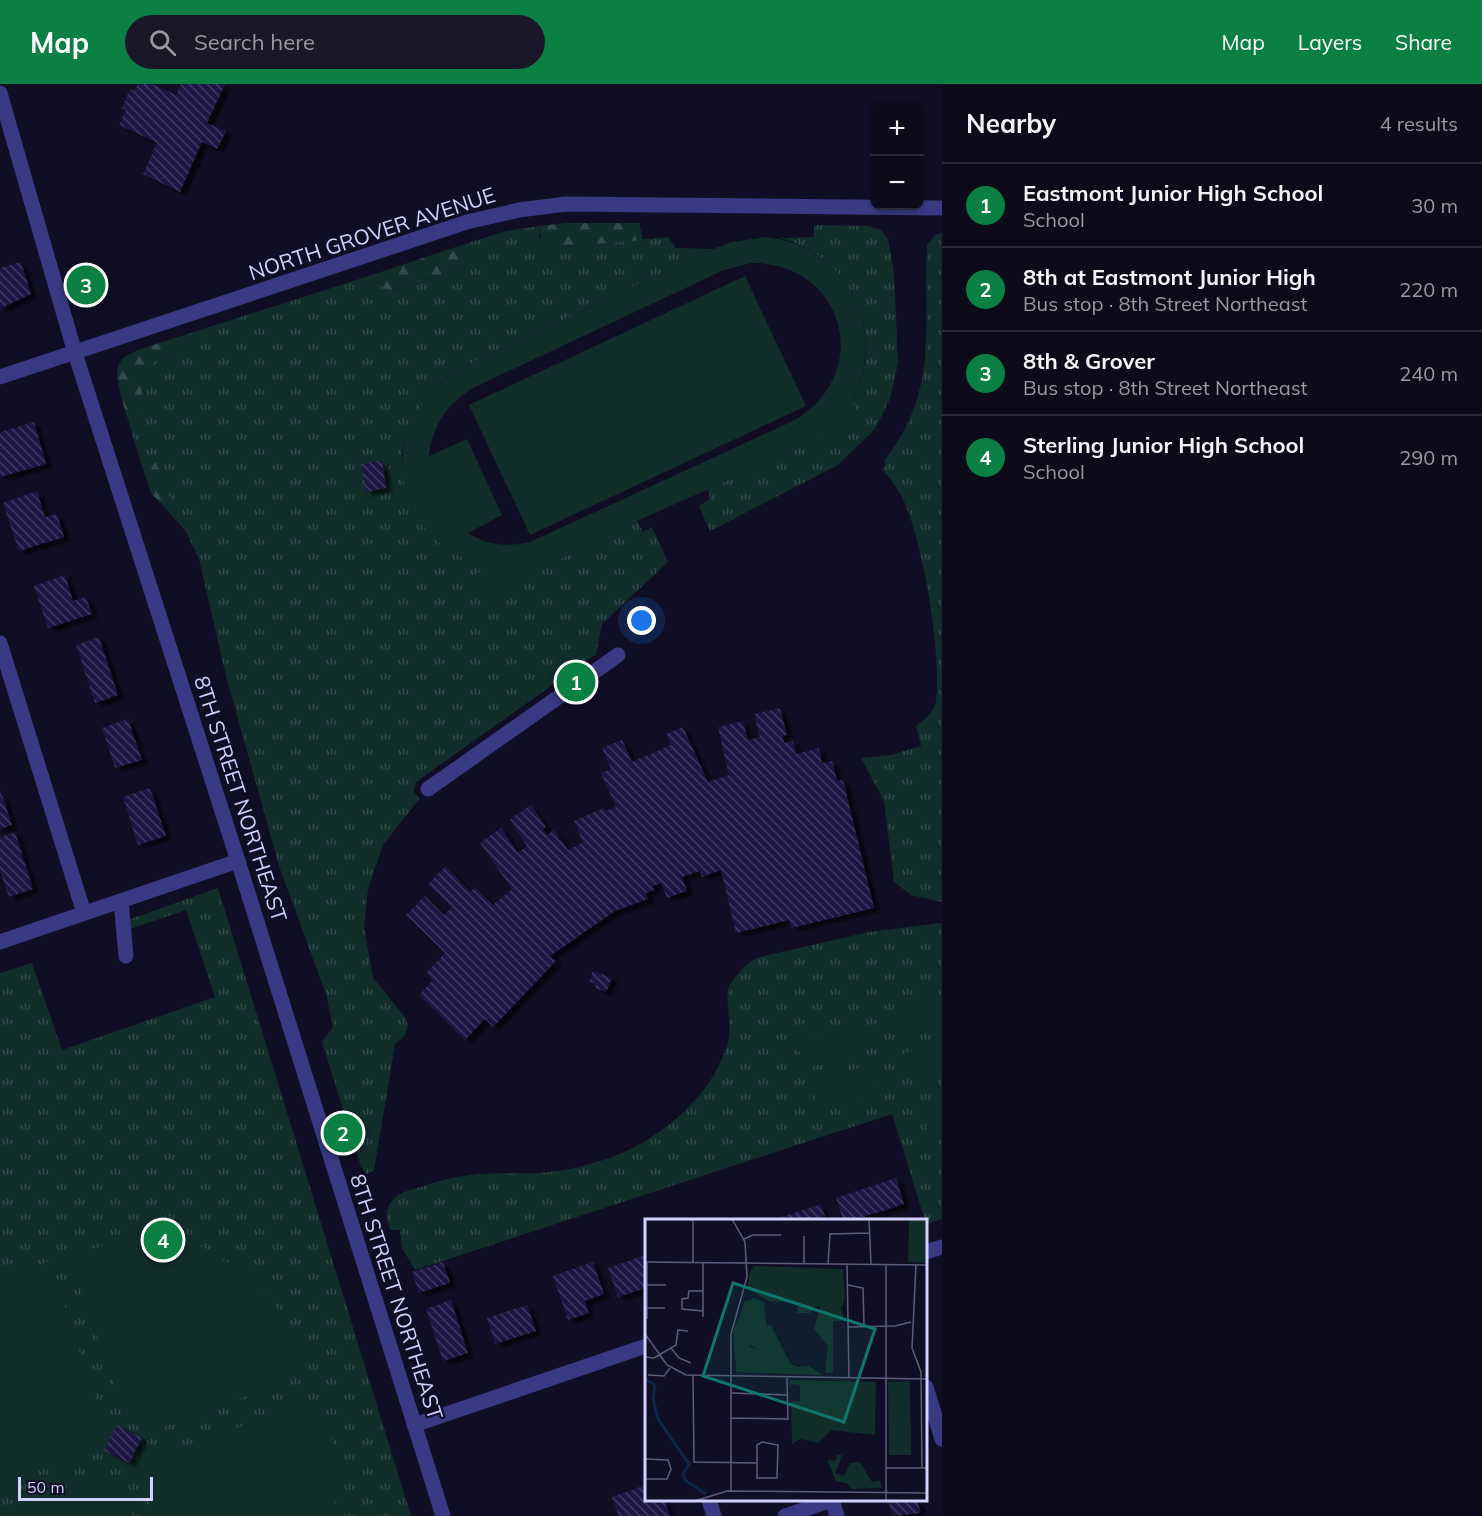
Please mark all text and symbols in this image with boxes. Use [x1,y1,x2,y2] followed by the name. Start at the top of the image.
[125,15,545,69] search box
[30,25,89,60] text: Map
[146,26,179,59] icon: search
[194,28,315,56] text: Search here
[1222,29,1265,55] text: Map
[1298,29,1362,55] text: Layers
[1395,29,1452,55] text: Share
[870,102,924,210] map controls
[870,102,924,156] button: +
[966,107,1056,140] text: Nearby
[1380,111,1458,136] text: 4 results
[870,156,924,210] button: −
[1023,179,1323,207] text: Eastmont Junior High School
[245,181,498,285] street label: NORTH GROVER AVENUE
[980,193,992,218] text: 1
[1411,193,1458,218] text: 30 m
[1023,207,1085,232] text: School
[66,262,106,308] pin: 3
[1023,263,1316,291] text: 8th at Eastmont Junior High
[980,277,992,302] text: 2
[1399,277,1458,302] text: 220 m
[1023,291,1308,316] text: Bus stop · 8th Street Northeast
[1023,347,1155,375] text: 8th & Grover
[980,361,992,386] text: 3
[1399,361,1458,386] text: 240 m
[1023,375,1308,400] text: Bus stop · 8th Street Northeast
[1023,431,1304,459] text: Sterling Junior High School
[980,445,992,470] text: 4
[1399,445,1458,470] text: 290 m
[1023,459,1085,484] text: School
[627,606,656,635] your location
[556,660,596,704] pin: 1
[189,672,293,925] street label: 8TH STREET NORTHEAST
[324,1110,362,1156] pin: 2
[345,1170,449,1423] street label: 8TH STREET NORTHEAST
[144,1218,182,1262] pin: 4
[645,1219,927,1501] inset map
[18,1474,153,1502] scale bar
[27,1477,64,1497] text: 50 m

